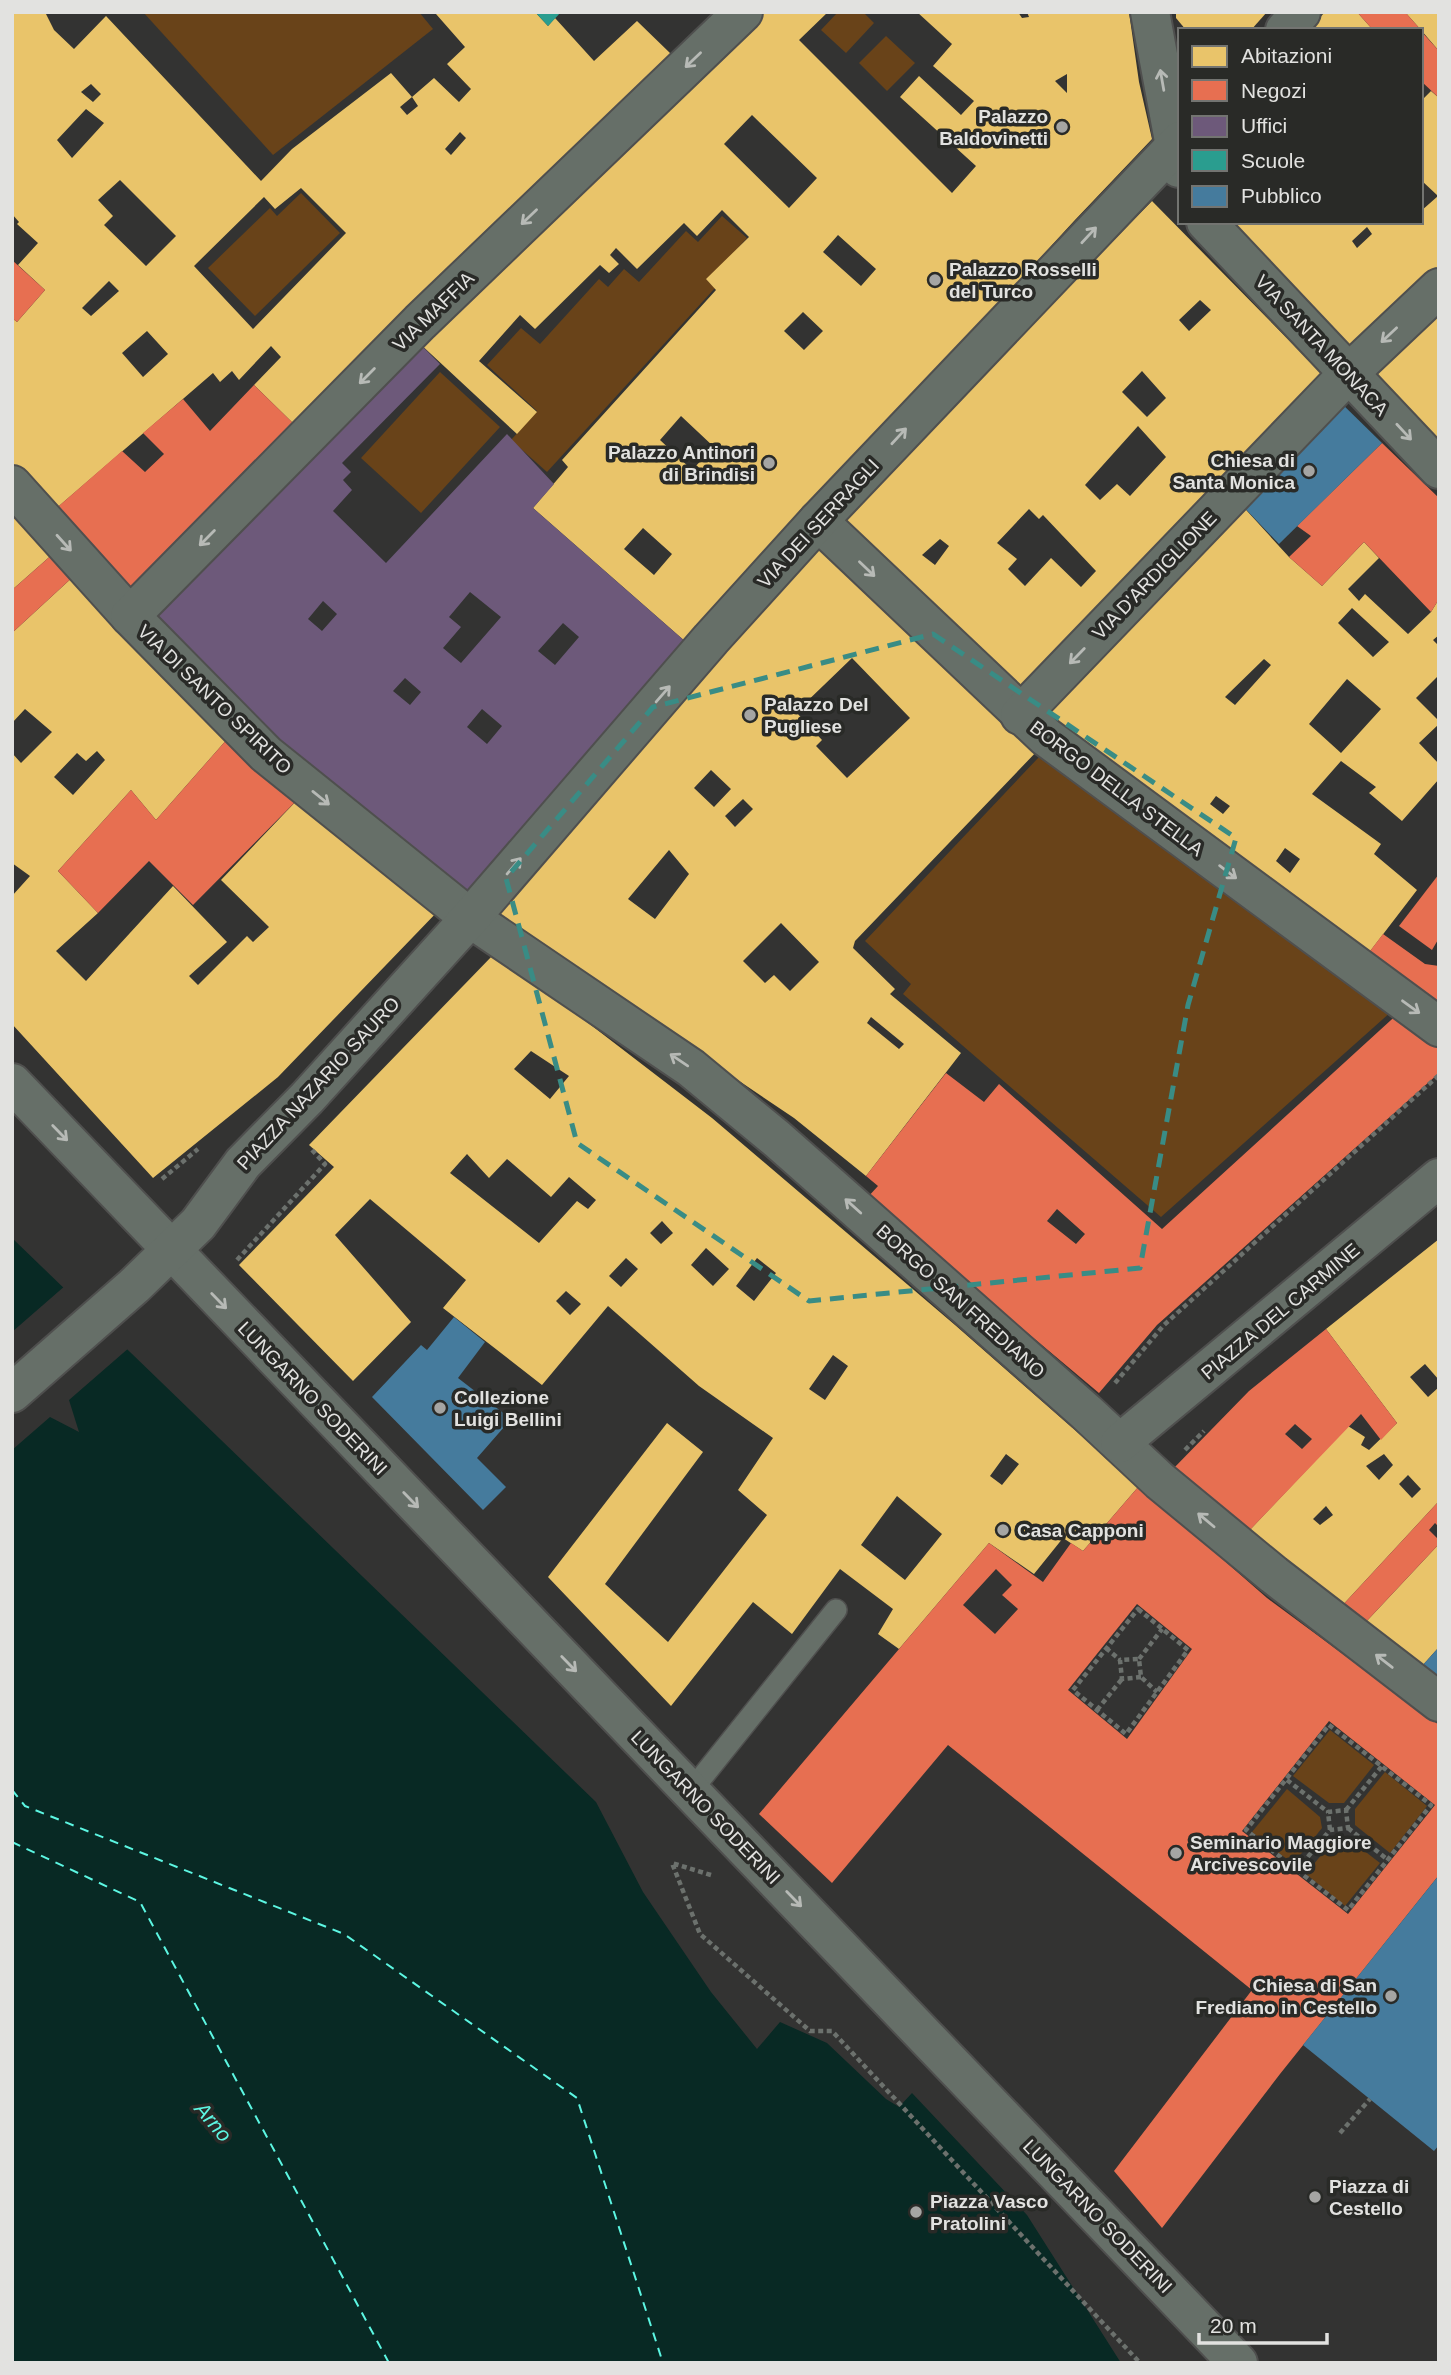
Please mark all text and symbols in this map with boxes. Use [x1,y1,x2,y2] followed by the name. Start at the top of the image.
[1178,28,1423,224] legend
[1241,44,1332,67] text: Abitazioni
[685,51,702,68] one-way arrow
[1155,69,1168,92] one-way arrow
[1241,79,1306,102] text: Negozi
[939,106,1048,149] place label: Palazzo Baldovinetti
[1241,114,1287,137] text: Uffici
[1054,119,1070,135] marker: Palazzo Baldovinetti
[1241,149,1305,172] text: Scuole
[1241,184,1322,207] text: Pubblico
[521,209,538,226] one-way arrow
[1081,227,1098,244] one-way arrow
[949,259,1097,302] place label: Palazzo Rosselli del Turco
[388,267,478,355] street label: VIA MAFFIA
[1251,271,1392,420] street label: VIA SANTA MONACA
[927,272,943,288] marker: Palazzo Rosselli del Turco
[1381,326,1398,343] one-way arrow
[358,368,375,385] one-way arrow
[1396,423,1413,440] one-way arrow
[891,427,907,445] one-way arrow
[608,442,755,485] place label: Palazzo Antinori di Brindisi
[1173,450,1295,493] place label: Chiesa di Santa Monica
[753,455,883,592] street label: VIA DEI SERRAGLI
[761,455,777,471] marker: Palazzo Antinori di Brindisi
[1301,463,1317,479] marker: Chiesa di Santa Monica
[1088,507,1221,644] street label: VIA D'ARDIGLIONE
[199,529,216,546] one-way arrow
[55,534,72,551] one-way arrow
[858,560,875,577] one-way arrow
[134,621,296,778] street label: VIA DI SANTO SPIRITO
[1068,647,1085,664] one-way arrow
[654,686,671,703] one-way arrow
[764,694,869,737] place label: Palazzo Del Pugliese
[742,707,758,723] marker: Palazzo Del Pugliese
[1026,716,1208,861] street label: BORGO DELLA STELLA
[311,790,329,806] one-way arrow
[506,858,522,876] one-way arrow
[1219,864,1237,879] one-way arrow
[233,993,404,1174] street label: PIAZZA NAZARIO SAURO
[1401,1000,1420,1014] one-way arrow
[670,1053,689,1067] one-way arrow
[51,1124,68,1141] one-way arrow
[844,1198,862,1214] one-way arrow
[872,1220,1049,1382] street label: BORGO SAN FREDIANO
[1197,1239,1364,1384] street label: PIAZZA DEL CARMINE
[211,1292,228,1309] one-way arrow
[234,1317,391,1479] street label: LUNGARNO SODERINI
[454,1387,562,1430] place label: Collezione Luigi Bellini
[432,1400,448,1416] marker: Collezione Luigi Bellini
[403,1491,420,1508] one-way arrow
[1197,1512,1215,1528] one-way arrow
[1017,1520,1144,1541] place label: Casa Capponi
[995,1522,1011,1538] marker: Casa Capponi
[1375,1654,1394,1669] one-way arrow
[560,1655,577,1672] one-way arrow
[627,1726,784,1888] street label: LUNGARNO SODERINI
[1190,1832,1372,1875] place label: Seminario Maggiore Arcivescovile
[1168,1845,1184,1861] marker: Seminario Maggiore Arcivescovile
[785,1890,802,1907] one-way arrow
[1195,1975,1377,2018] place label: Chiesa di San Frediano in Cestello
[1383,1988,1399,2004] marker: Chiesa di San Frediano in Cestello
[189,2096,237,2146] water label: Arno
[1019,2135,1176,2297] street label: LUNGARNO SODERINI
[1329,2176,1409,2219] place label: Piazza di Cestello
[1307,2189,1323,2205] marker: Piazza di Cestello
[930,2191,1048,2234] place label: Piazza Vasco Pratolini
[908,2204,924,2220] marker: Piazza Vasco Pratolini
[1199,2302,1327,2346] scale bar
[1210,2314,1257,2337] text: 20 m

